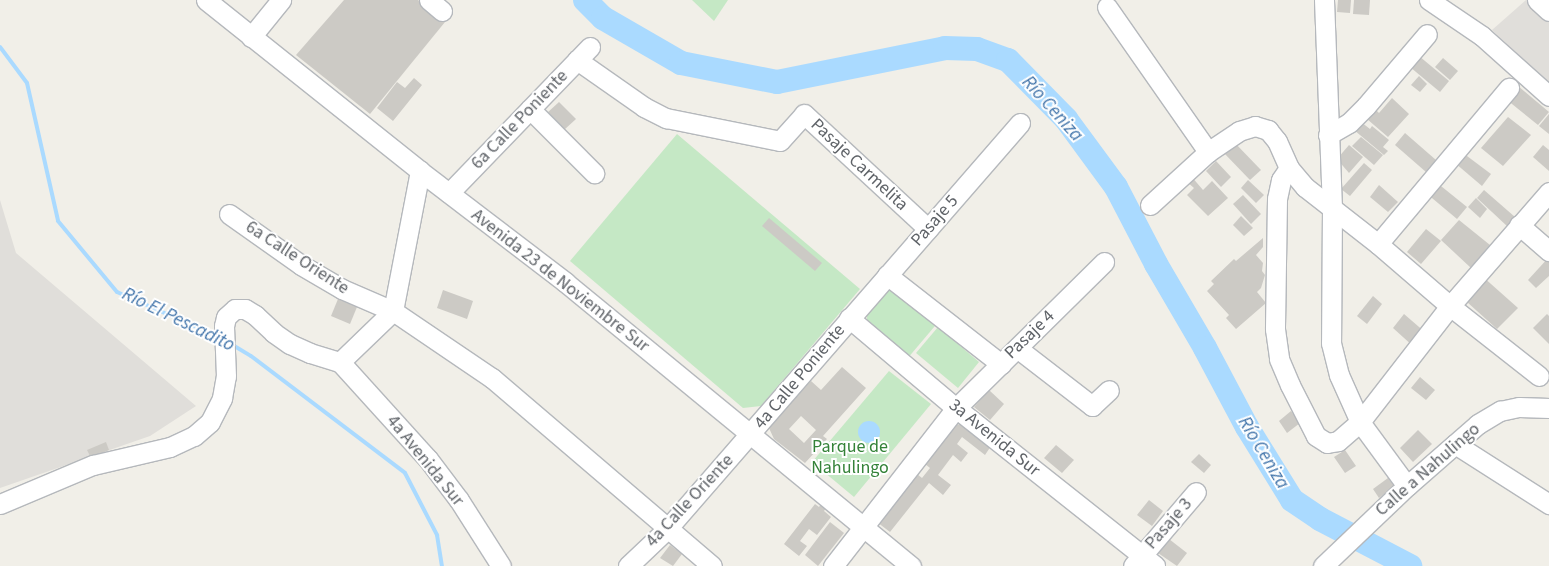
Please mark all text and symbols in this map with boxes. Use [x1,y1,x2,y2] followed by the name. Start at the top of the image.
[467,66,573,174] street label: 6a Calle Poniente
[1017,71,1087,147] water label: Río Ceniza
[806,114,912,216] street label: Pasaje Carmelita
[907,191,963,251] street label: Pasaje 5
[467,205,653,357] street label: Avenida 23 de Noviembre Sur
[241,217,353,299] street label: 6a Calle Oriente
[118,283,238,357] water label: Río El Pescadito
[1001,306,1059,364] street label: Pasaje 4
[750,320,850,434] street label: 4a Calle Poniente
[944,395,1044,481] street label: 3a Avenida Sur
[382,411,468,511] street label: 4a Avenida Sur
[1233,413,1293,493] water label: Río Ceniza
[1371,419,1485,521] street label: Calle a Nahulingo
[811,437,889,479] park label: Parque de Nahulingo
[642,450,738,552] street label: 4a Calle Oriente
[1141,494,1197,554] street label: Pasaje 3

